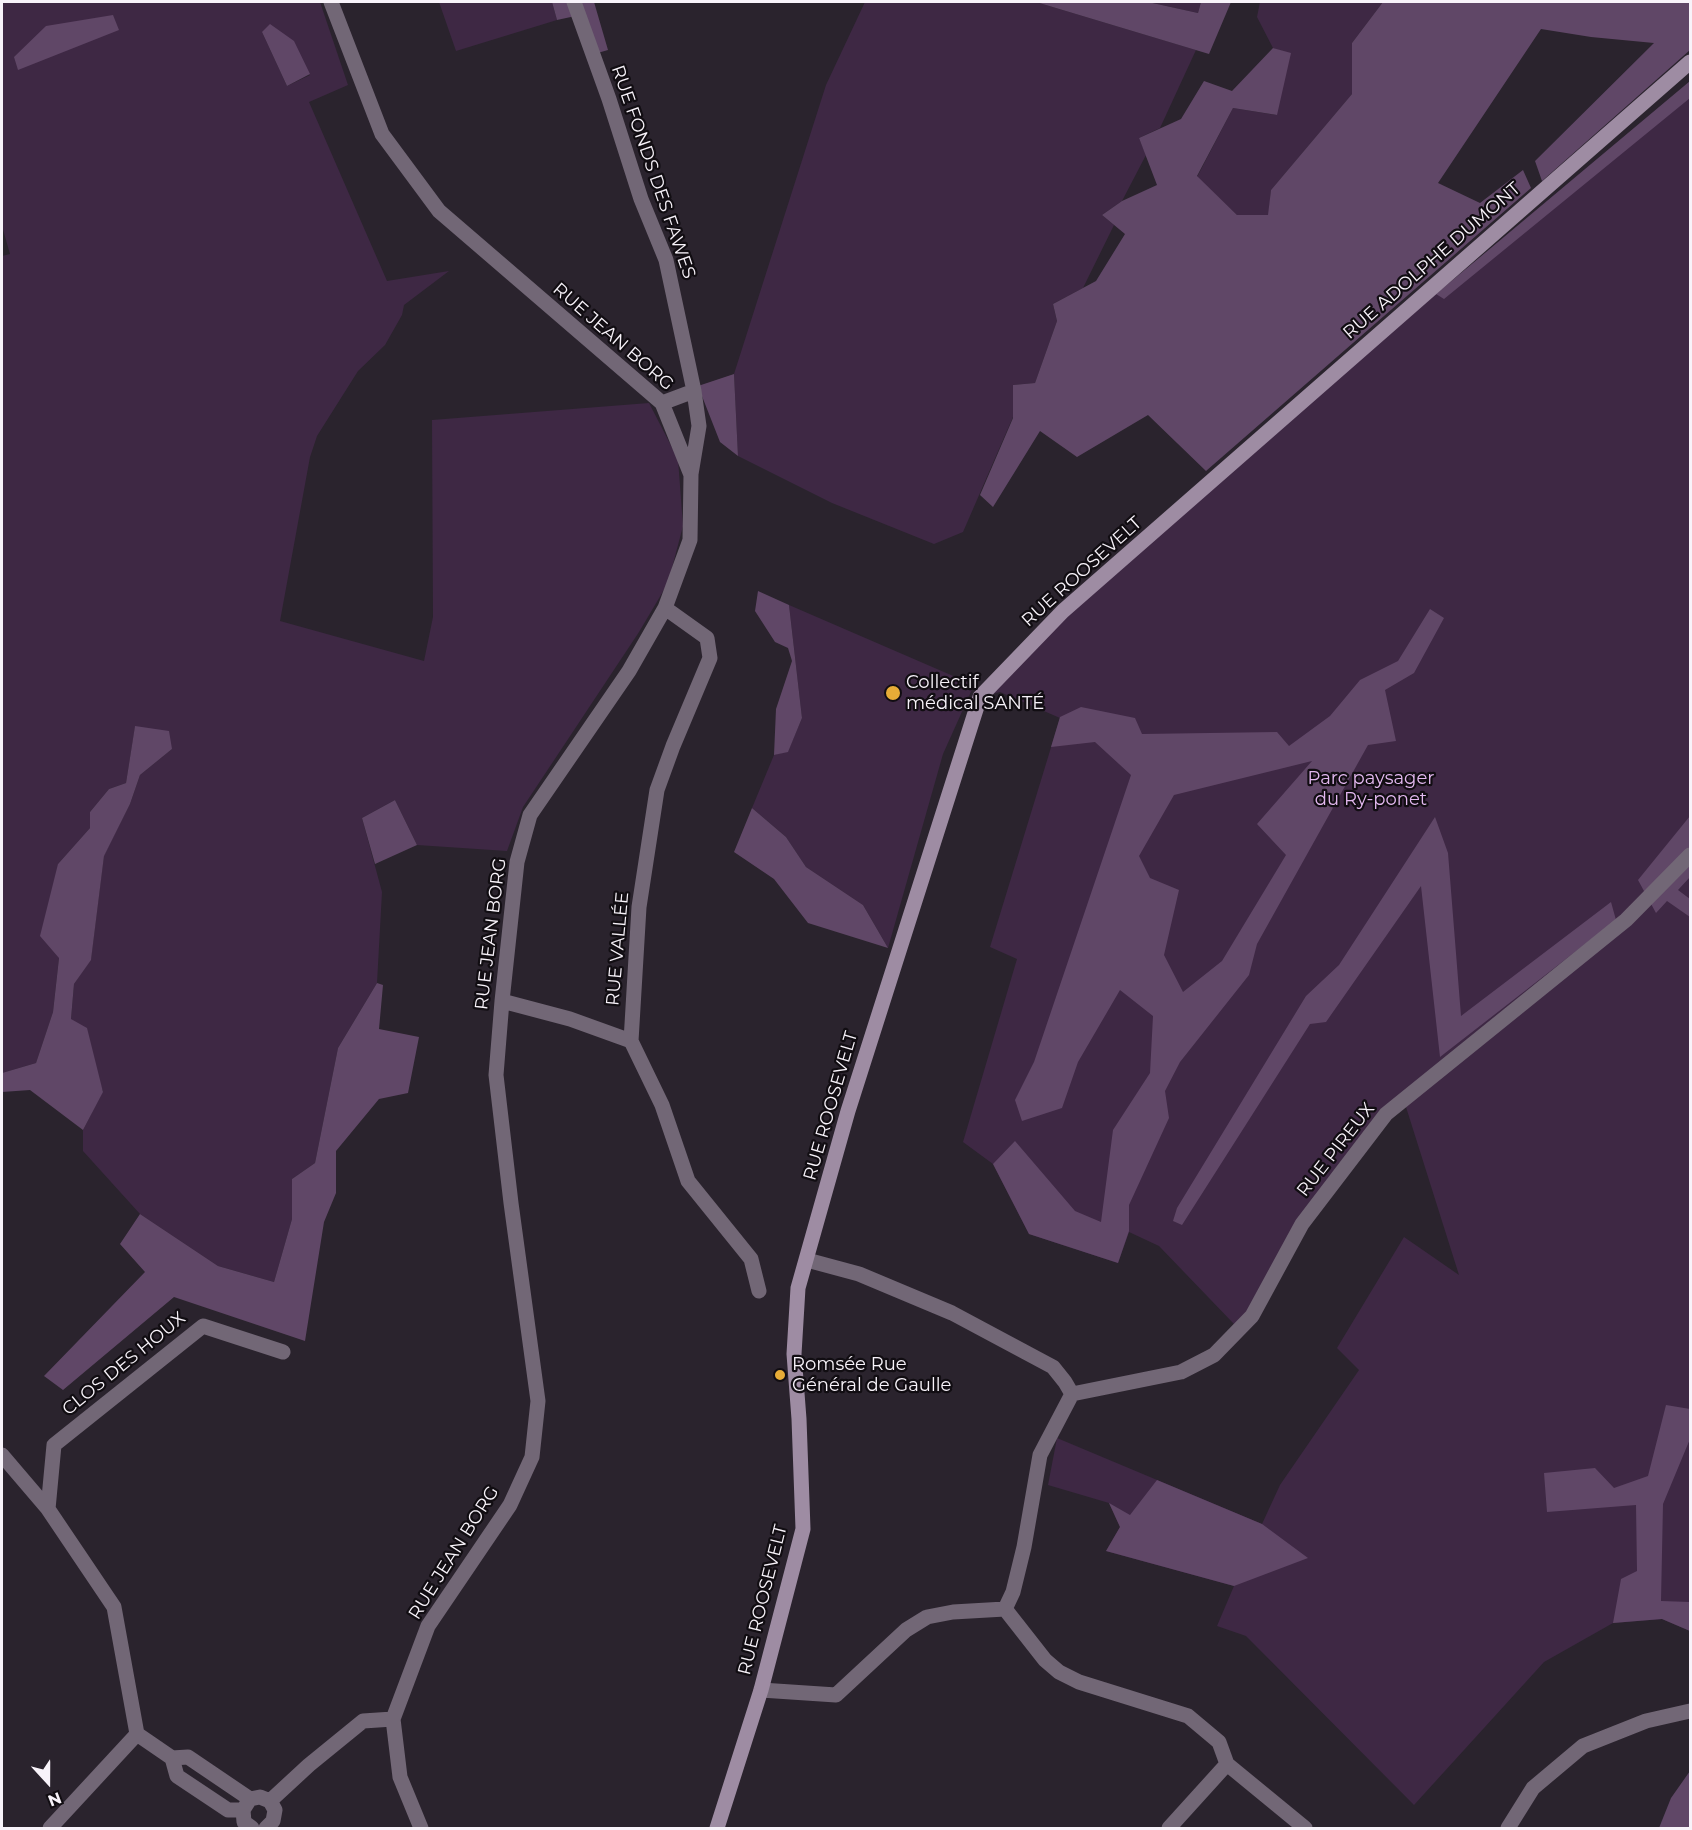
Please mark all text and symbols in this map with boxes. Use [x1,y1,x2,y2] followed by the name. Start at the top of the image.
[606,62,700,282] street label: RUE FONDS DES FAWES
[1339,178,1525,344] street label: RUE ADOLPHE DUMONT
[548,279,678,395] street label: RUE JEAN BORG
[1018,512,1146,632] street label: RUE ROOSEVELT
[906,672,1044,714] place label: Collectif médical SANTÉ
[884,684,902,702] marker: Collectif médical SANTÉ
[1308,768,1434,810] park label: Parc paysager du Ry-ponet
[471,857,511,1011] street label: RUE JEAN BORG
[602,891,634,1007] street label: RUE VALLÉE
[799,1029,863,1183] street label: RUE ROOSEVELT
[1293,1099,1379,1201] street label: RUE PIREUX
[58,1308,190,1420] street label: CLOS DES HOUX
[792,1354,951,1396] place label: Romsée Rue Général de Gaulle
[773,1368,787,1382] marker: Romsée Rue Général de Gaulle
[404,1482,504,1624] street label: RUE JEAN BORG
[734,1523,792,1677] street label: RUE ROOSEVELT
[18,1752,78,1812] north arrow
[45,1788,64,1810] text: N

